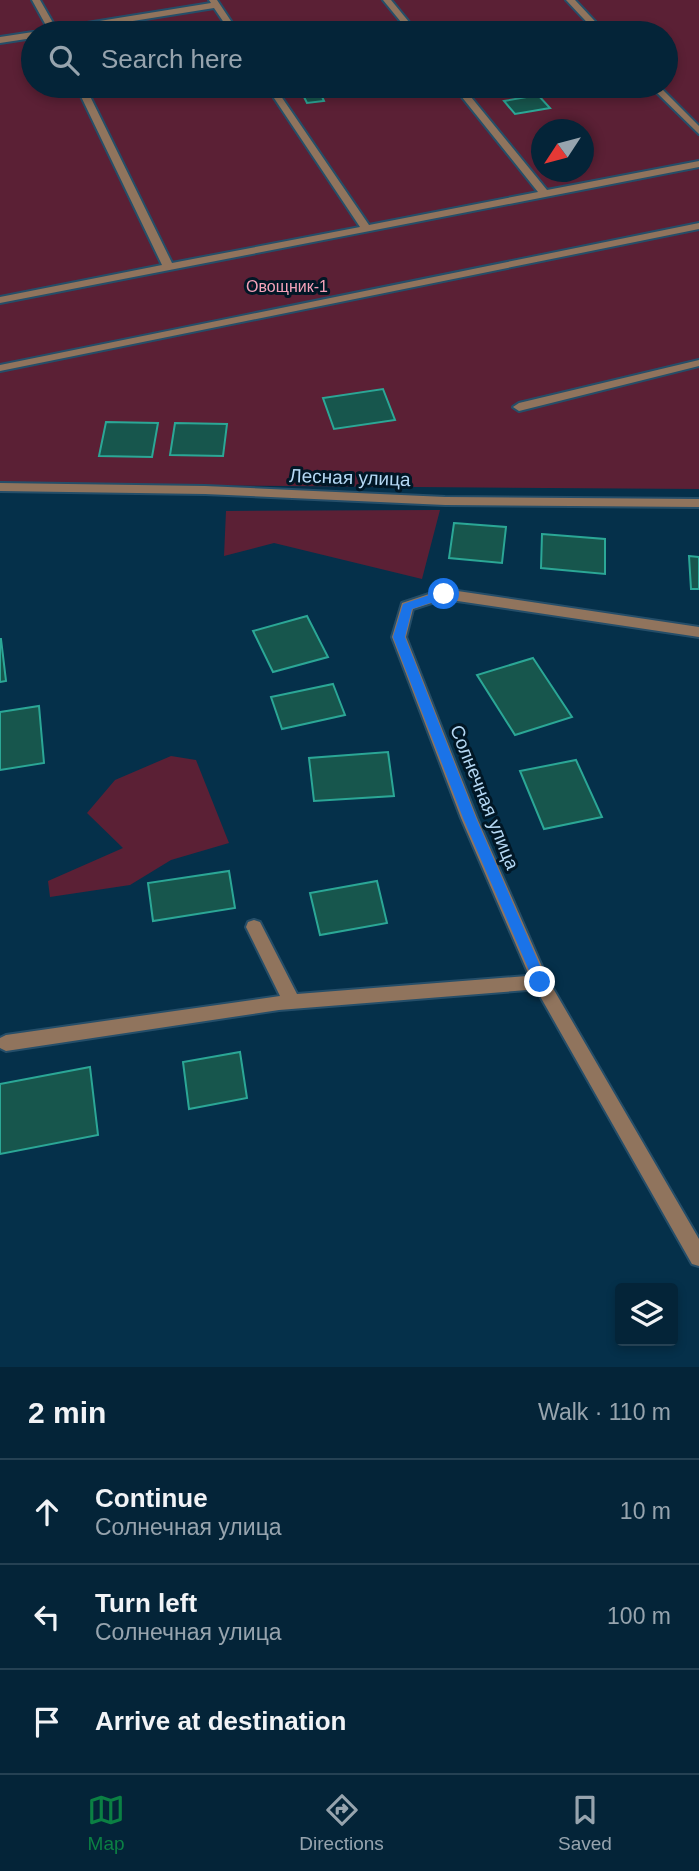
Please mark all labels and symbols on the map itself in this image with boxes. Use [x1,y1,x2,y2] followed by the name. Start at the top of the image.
[531,119,594,182] north arrow
[246,278,328,295] park label: Овощник-1
[289,465,411,490] street label: Лесная улица
[428,578,459,609] route start
[446,722,523,873] street label: Солнечная улица
[524,966,555,997] route end

